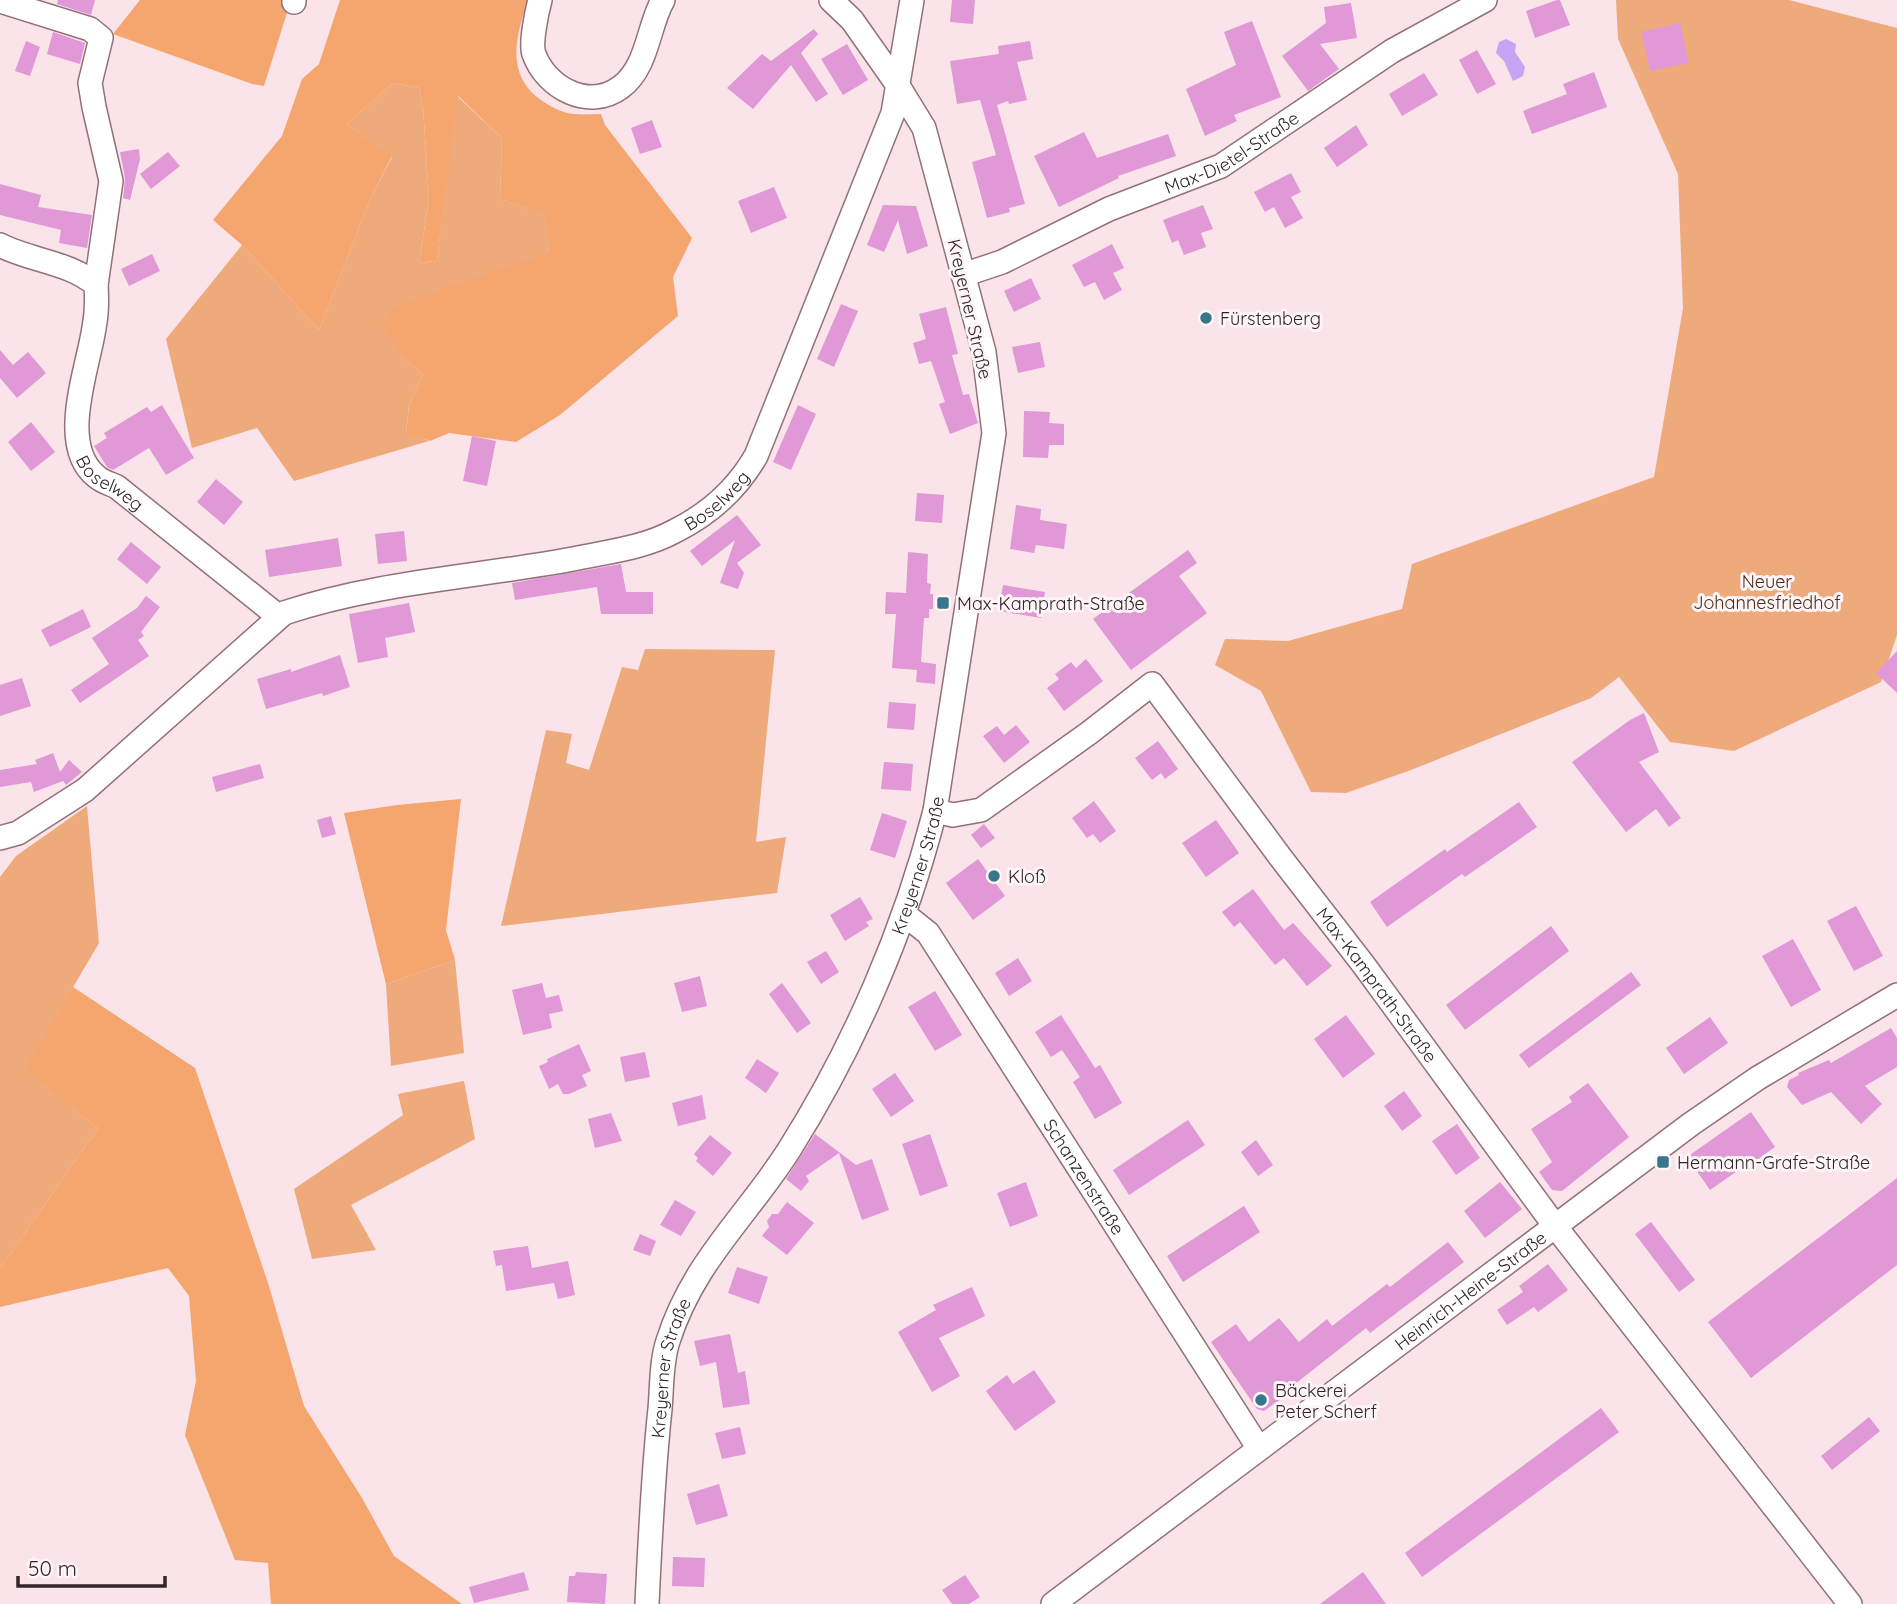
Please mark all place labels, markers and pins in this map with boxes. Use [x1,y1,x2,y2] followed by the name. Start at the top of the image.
[1220,307,1321,330] place label: Fürstenberg
[1198,310,1214,326] marker: Fürstenberg
[957,592,1145,615] place label: Max-Kamprath-Straße
[935,595,951,611] marker: Max-Kamprath-Straße
[1008,865,1046,888] place label: Kloß
[986,868,1002,884] marker: Kloß
[1677,1151,1870,1174] place label: Hermann-Grafe-Straße
[1655,1154,1671,1170] marker: Hermann-Grafe-Straße
[1275,1379,1378,1423] place label: Bäckerei Peter Scherf
[1253,1392,1269,1408] marker: Bäckerei Peter Scherf

